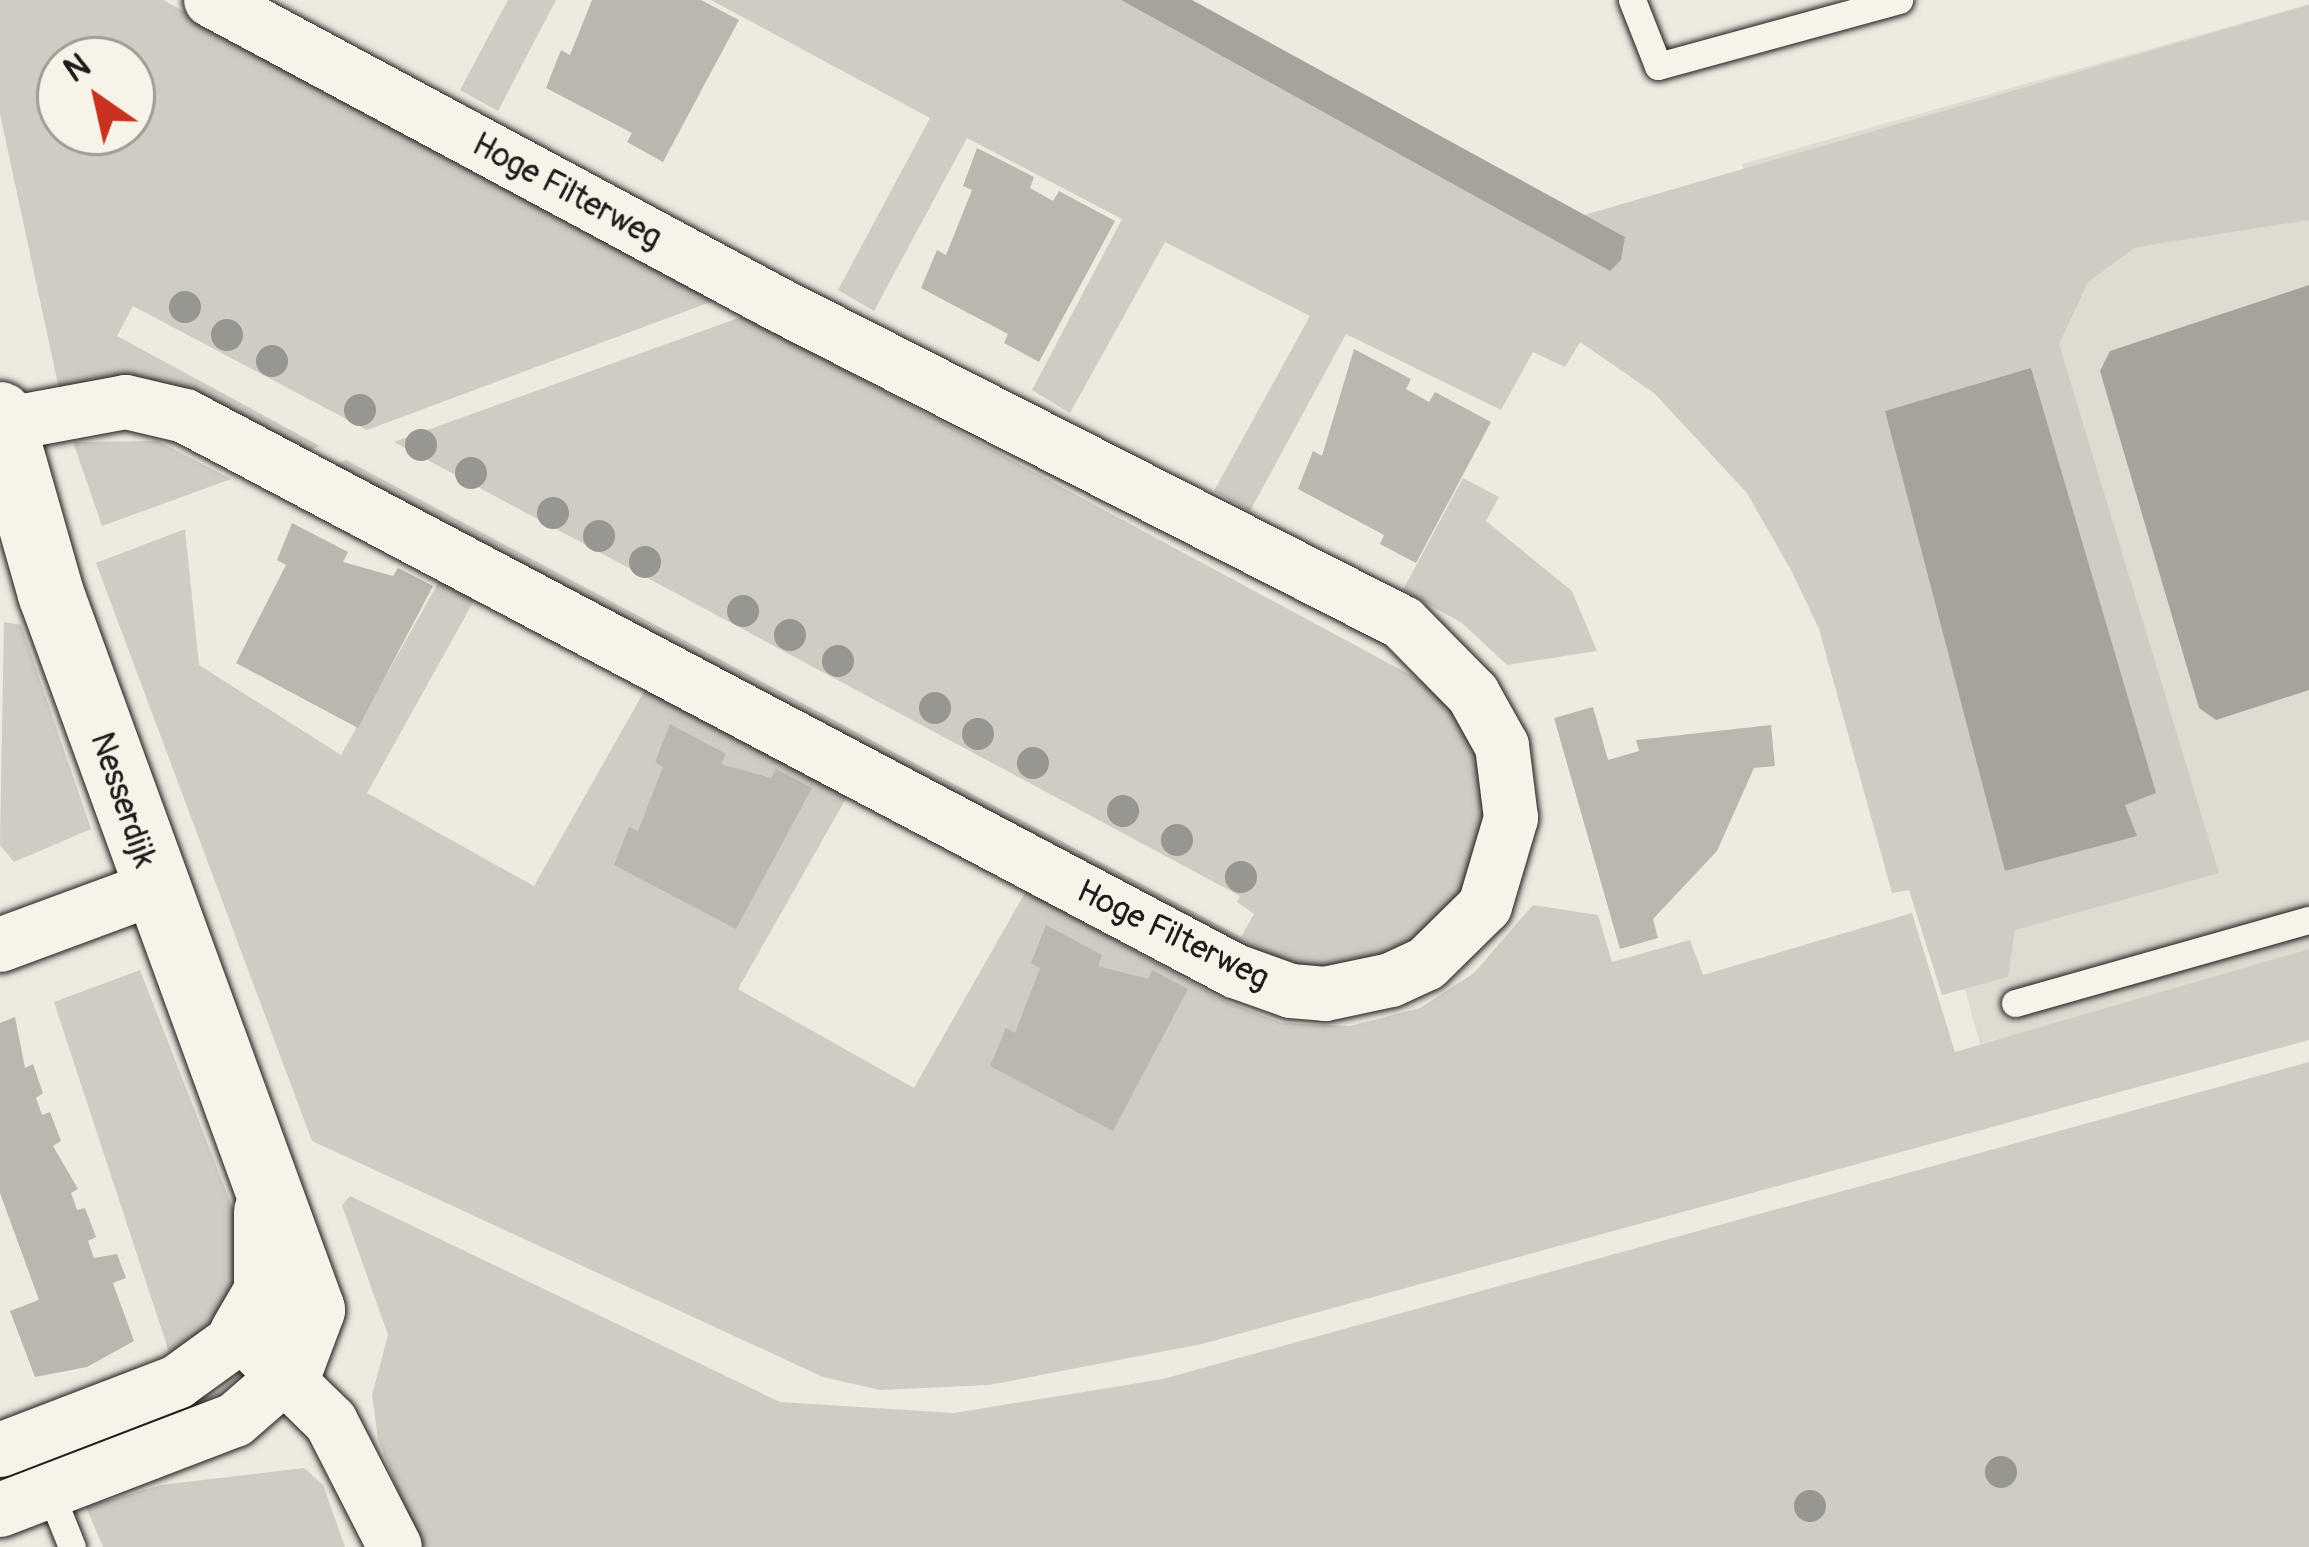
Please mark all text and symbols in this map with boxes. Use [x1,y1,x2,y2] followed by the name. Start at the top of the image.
[36,36,156,156] north arrow
[57,45,98,91] text: N
[466,125,668,257] street label: Hoge Filterweg
[81,727,165,873] street label: Nesserdijk
[1071,871,1275,999] street label: Hoge Filterweg

